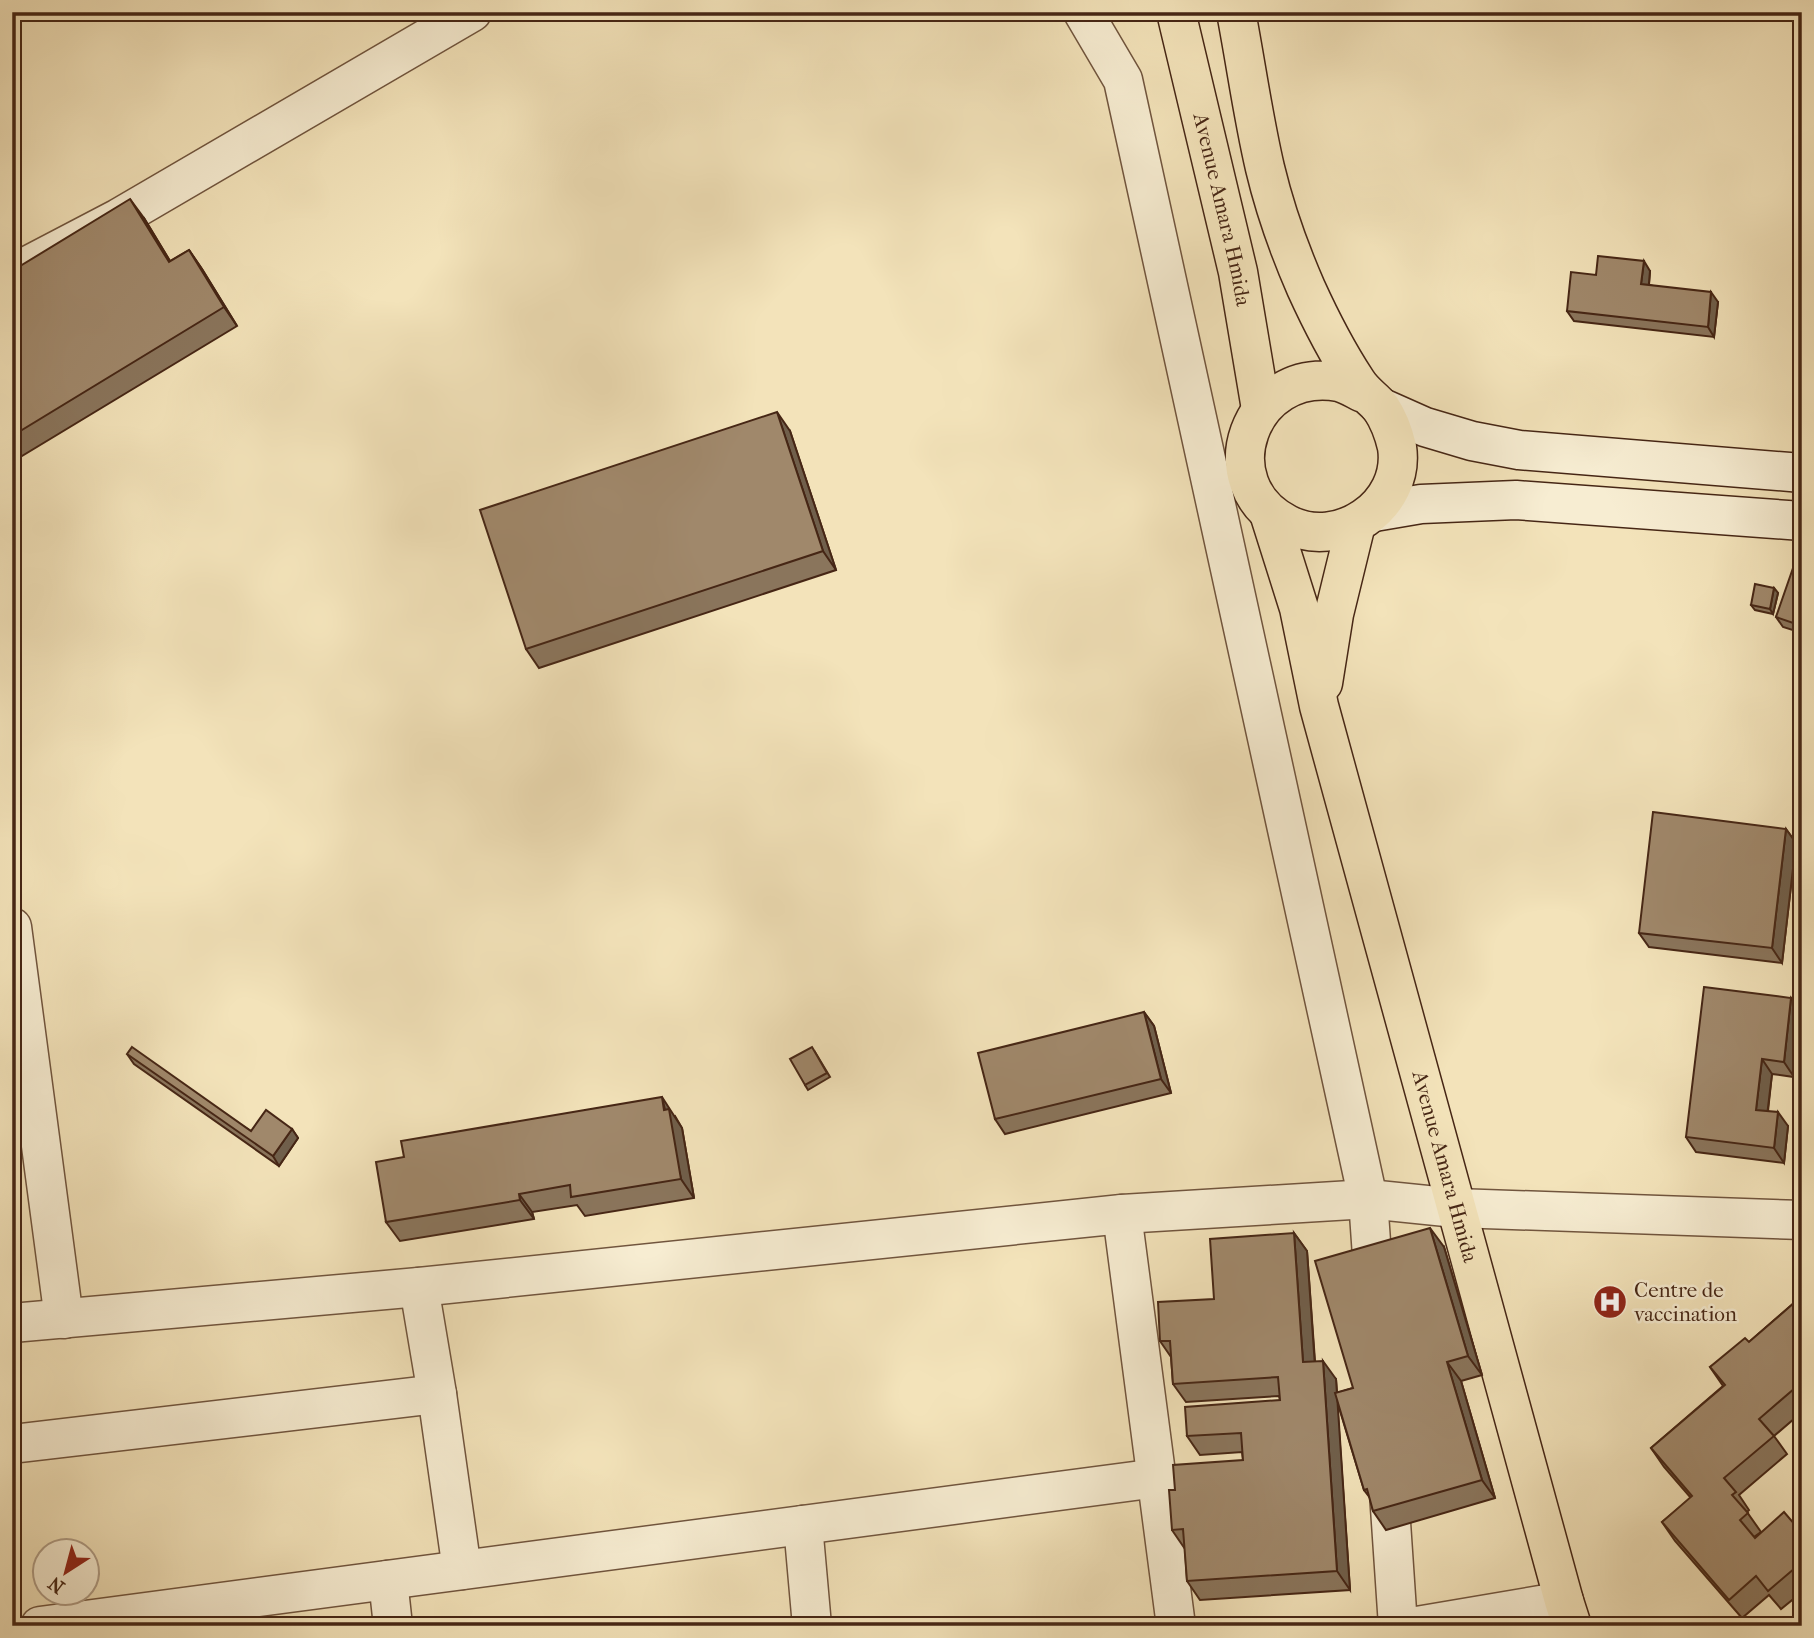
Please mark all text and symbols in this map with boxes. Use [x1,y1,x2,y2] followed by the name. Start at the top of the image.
[1188,110,1256,308] street label: Avenue Amara Hmida
[1407,1067,1483,1265] street label: Avenue Amara Hmida
[1634,1278,1737,1326] place label: Centre de vaccination
[1591,1283,1629,1321] hospital icon: Centre de vaccination
[32,1536,102,1606] north arrow
[44,1571,69,1598] text: N

